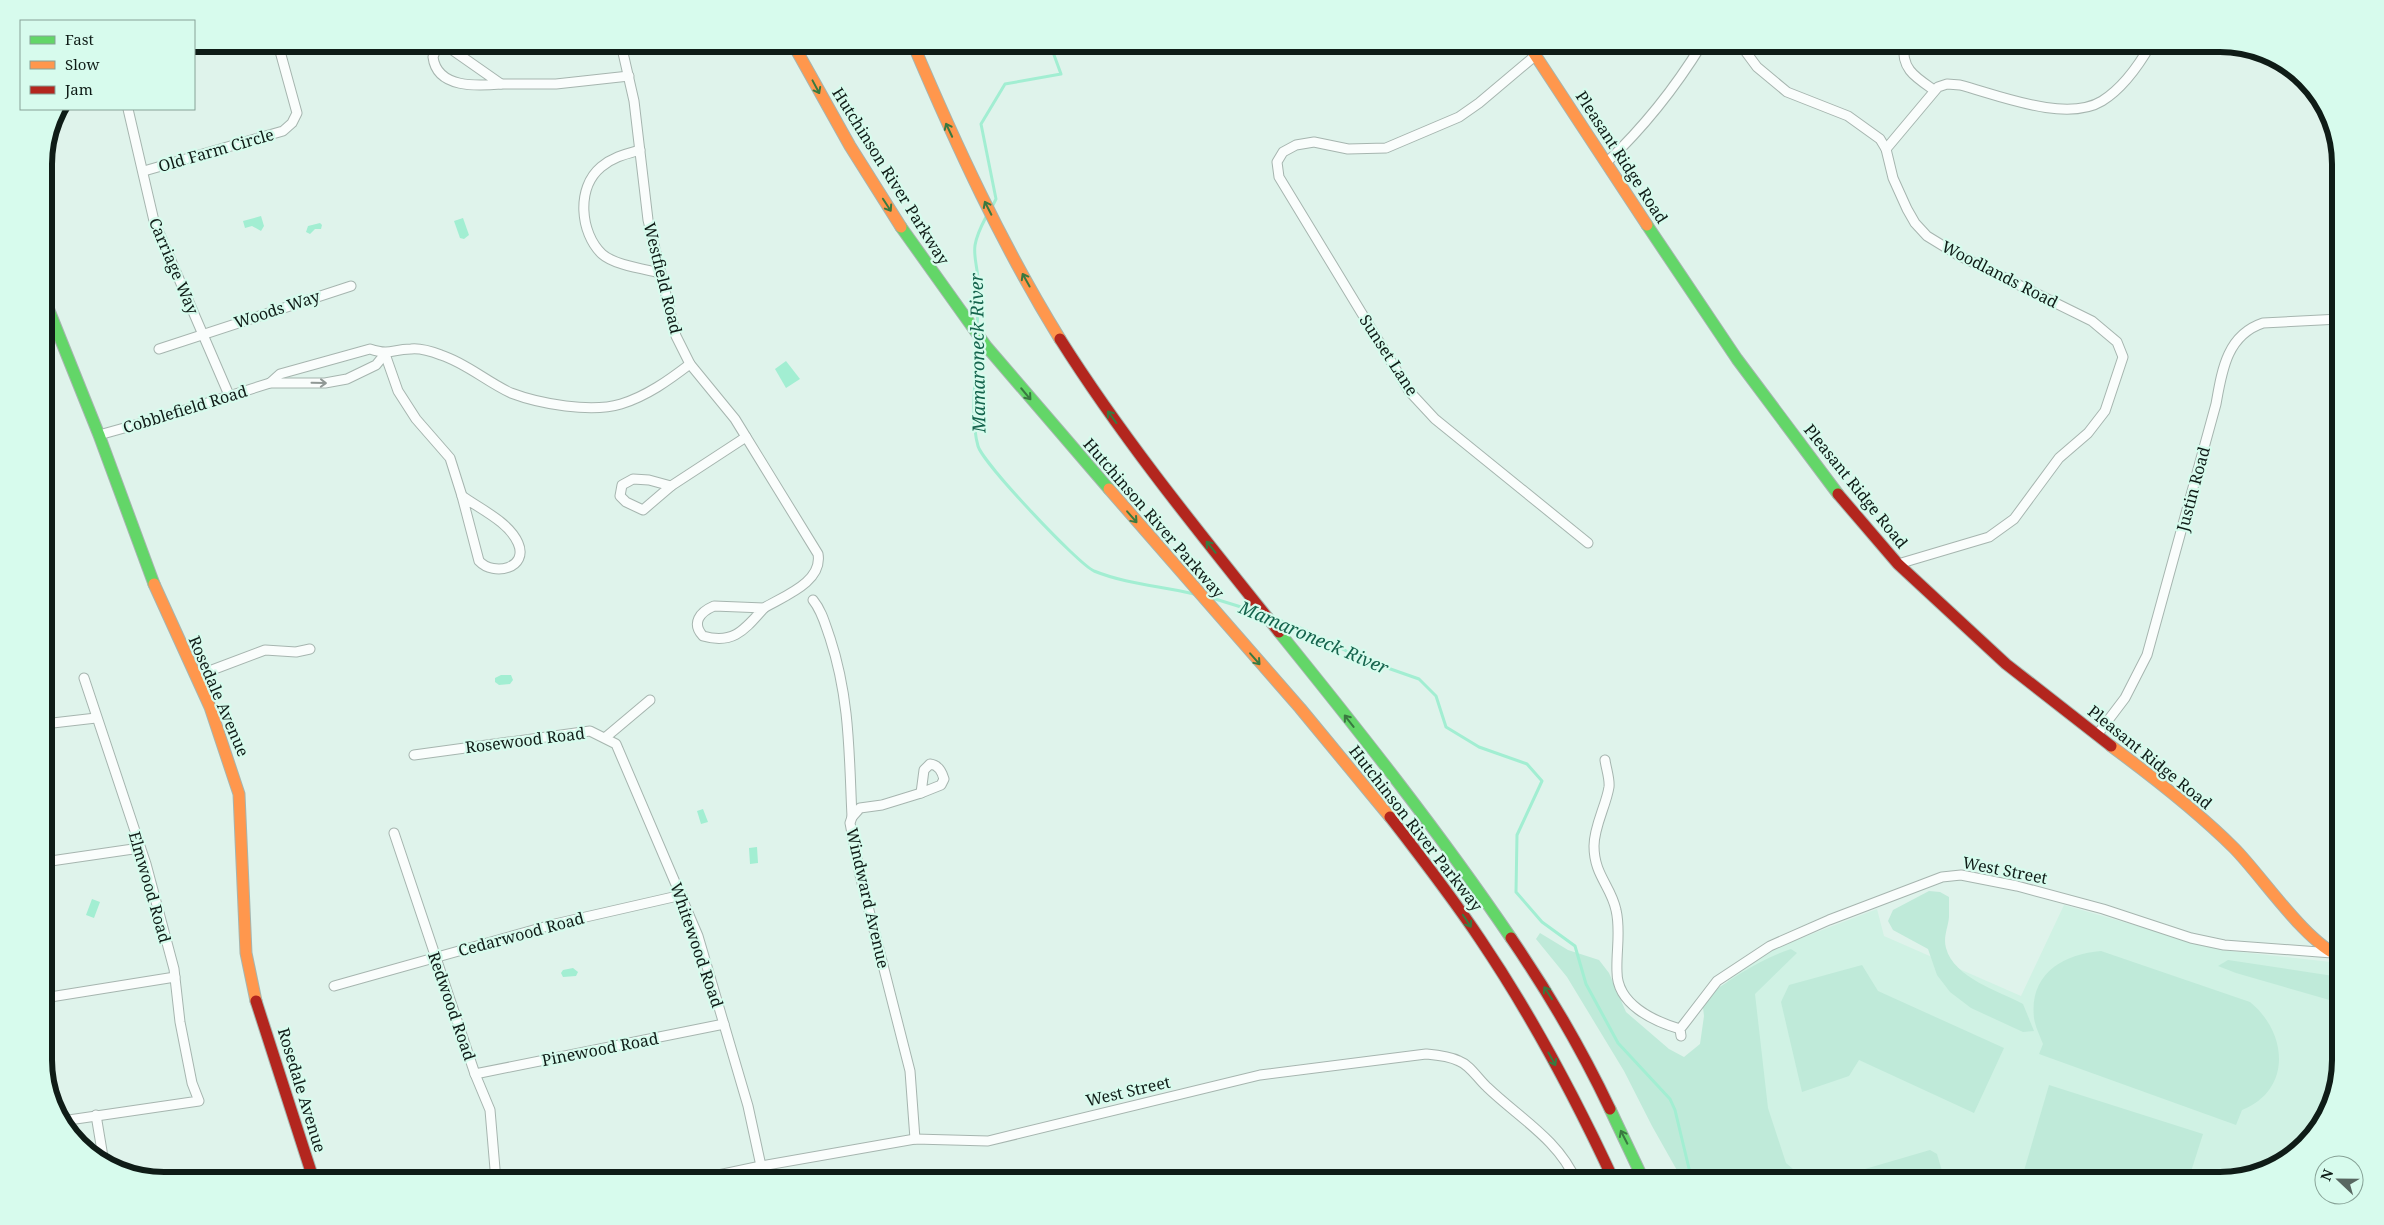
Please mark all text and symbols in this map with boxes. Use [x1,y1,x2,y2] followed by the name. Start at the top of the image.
[20,20,195,110] legend
[65,29,94,49] text: Fast
[65,54,99,74] text: Slow
[64,79,93,99] text: Jam
[811,79,821,94] one-way arrow
[827,83,955,270] street label: Hutchinson River Parkway
[1571,86,1673,228] street label: Pleasant Ridge Road
[156,123,276,177] street label: Old Farm Circle
[944,123,954,138] one-way arrow
[882,198,892,212] one-way arrow
[983,201,992,216] one-way arrow
[144,214,205,318] street label: Carriage Way
[639,220,687,336] street label: Westfield Road
[1938,235,2062,313] street label: Woodlands Road
[964,272,990,434] water label: Mamaroneck River
[1021,273,1030,288] one-way arrow
[231,285,324,333] street label: Woods Way
[1355,310,1423,400] street label: Sunset Lane
[310,378,326,387] one-way arrow
[120,380,250,438] street label: Cobblefield Road
[1021,387,1032,400] one-way arrow
[1107,411,1118,425] one-way arrow
[1799,419,1913,553] street label: Pleasant Ridge Road
[1078,433,1230,603] street label: Hutchinson River Parkway
[2171,444,2215,535] street label: Justin Road
[1127,510,1138,523] one-way arrow
[1205,541,1216,554] one-way arrow
[1235,594,1393,680] water label: Mamaroneck River
[184,632,254,760] street label: Rosedale Avenue
[1250,652,1261,665] one-way arrow
[2083,700,2217,814] street label: Pleasant Ridge Road
[1344,714,1354,728] one-way arrow
[464,722,586,758] street label: Rosewood Road
[1344,740,1488,916] street label: Hutchinson River Parkway
[841,826,895,970] street label: Windward Avenue
[124,829,176,945] street label: Elmwood Road
[1961,851,2050,889] street label: West Street
[665,879,729,1011] street label: Whitewood Road
[456,907,587,961] street label: Cedarwood Road
[1462,914,1472,928] one-way arrow
[423,949,481,1063] street label: Redwood Road
[1542,987,1552,1001] one-way arrow
[273,1025,331,1155] street label: Rosedale Avenue
[540,1027,660,1071] street label: Pinewood Road
[1548,1052,1558,1066] one-way arrow
[1084,1071,1173,1111] street label: West Street
[1619,1130,1628,1145] one-way arrow
[2314,1155,2364,1205] north arrow
[2316,1166,2337,1184] text: N

